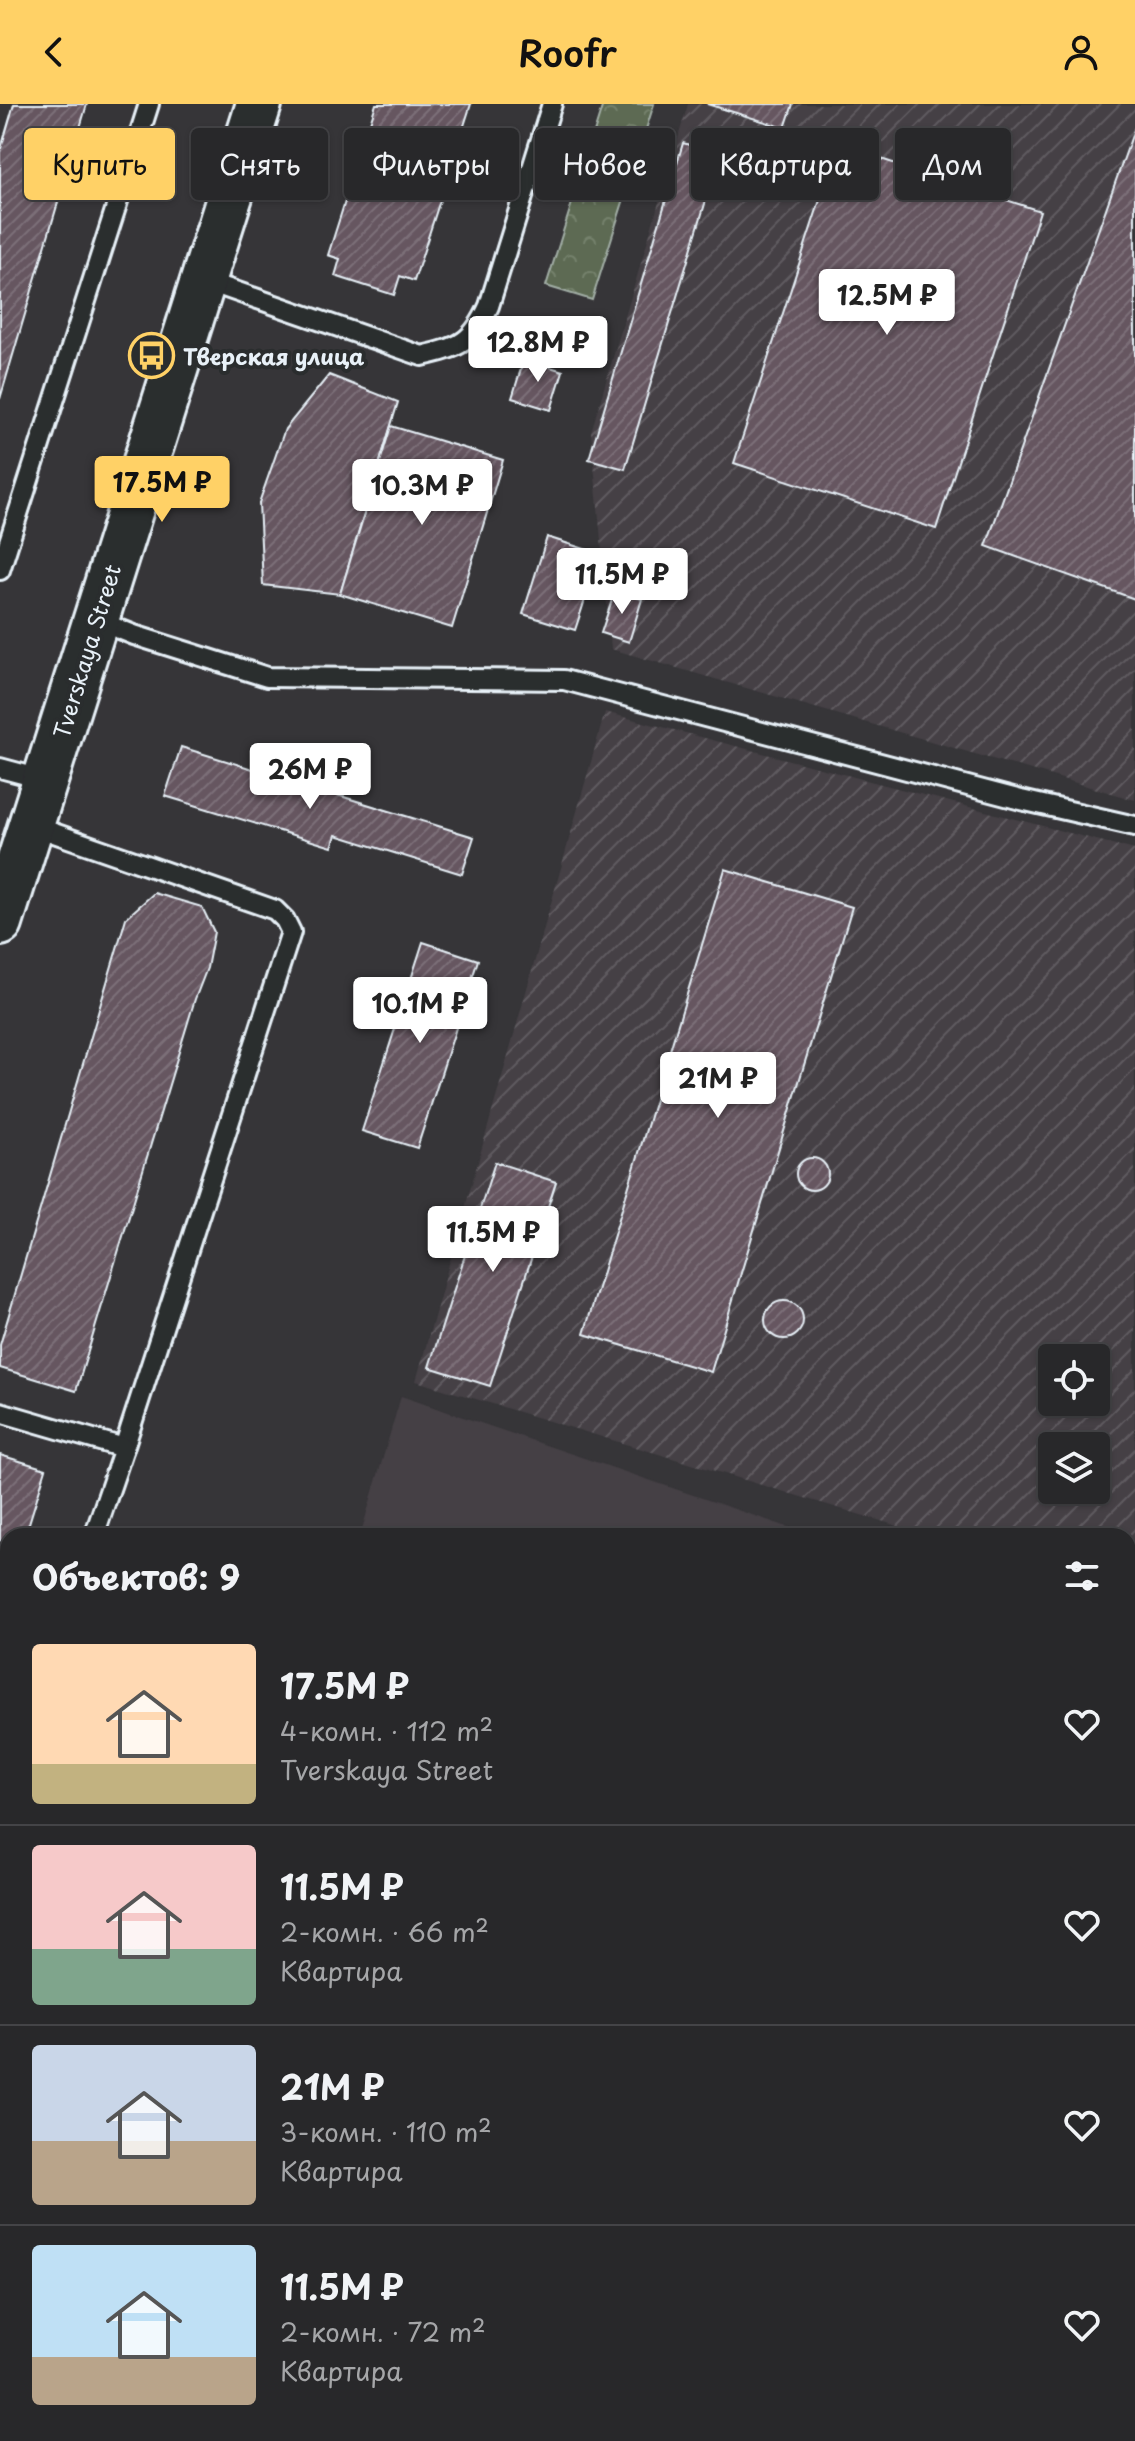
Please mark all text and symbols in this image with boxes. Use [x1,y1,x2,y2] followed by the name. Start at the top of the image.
[518,25,617,79] text: Roofr
[32,30,76,74] icon: back
[1059,30,1103,74] icon: person
[24,128,175,200] chip: Купить
[191,128,328,200] chip: Снять
[344,128,519,200] chip: Фильтры
[535,128,675,200] chip: Новое
[691,128,879,200] chip: Квартира
[895,128,1011,200] chip: Дом
[813,269,961,337] pin: 12.5M ₽
[837,275,937,314] text: 12.5M ₽
[464,316,612,384] pin: 12.8M ₽
[486,322,590,361] text: 12.8M ₽
[128,331,176,379] bus stop icon: Тверская улица
[183,339,365,372] place label: Тверская улица
[88,456,236,524] pin: 17.5M ₽
[348,459,496,527] pin: 10.3M ₽
[113,462,211,501] text: 17.5M ₽
[370,465,474,504] text: 10.3M ₽
[548,548,696,616] pin: 11.5M ₽
[575,554,669,593] text: 11.5M ₽
[44,560,128,742] street label: Tverskaya Street
[254,743,366,811] pin: 26M ₽
[268,749,352,788] text: 26M ₽
[346,977,494,1045] pin: 10.1M ₽
[371,983,469,1022] text: 10.1M ₽
[662,1052,774,1120] pin: 21M ₽
[678,1058,758,1097] text: 21M ₽
[419,1206,567,1274] pin: 11.5M ₽
[446,1212,540,1251] text: 11.5M ₽
[1038,1344,1110,1504] map controls
[1038,1344,1110,1416] button: locate
[1038,1432,1110,1504] button: layers
[32,1550,240,1602] text: Объектов: 9
[1060,1554,1104,1598] icon: filters
[280,1659,409,1711] text: 17.5M ₽
[96,1676,192,1772] icon: home
[1060,1702,1104,1746] icon: heart
[280,1711,493,1750] text: 4-комн. · 112 m²
[280,1750,493,1789] text: Tverskaya Street
[280,1860,404,1912] text: 11.5M ₽
[96,1877,192,1973] icon: home
[1060,1903,1104,1947] icon: heart
[280,1912,489,1951] text: 2-комн. · 66 m²
[280,1951,403,1990] text: Квартира
[280,2060,384,2112] text: 21M ₽
[96,2077,192,2173] icon: home
[1060,2103,1104,2147] icon: heart
[280,2112,492,2151] text: 3-комн. · 110 m²
[280,2151,403,2190] text: Квартира
[280,2260,404,2312] text: 11.5M ₽
[96,2277,192,2373] icon: home
[1060,2303,1104,2347] icon: heart
[280,2312,486,2351] text: 2-комн. · 72 m²
[280,2351,403,2390] text: Квартира

